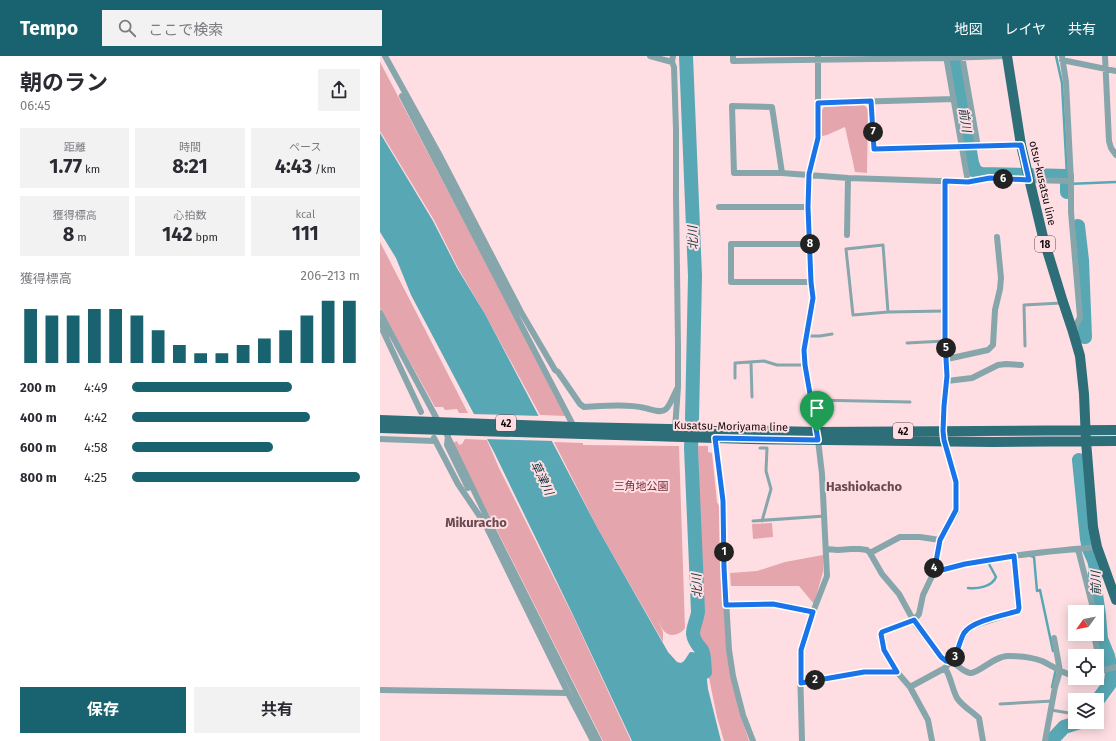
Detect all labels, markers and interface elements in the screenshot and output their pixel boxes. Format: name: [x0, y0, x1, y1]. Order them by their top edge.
search box: [102, 10, 382, 46]
text: Tempo: [20, 17, 78, 40]
icon: search: [116, 17, 138, 39]
text: ここで検索: [148, 21, 223, 39]
text: 地図: [954, 21, 982, 38]
text: レイヤ: [1004, 21, 1046, 38]
text: 共有: [1068, 21, 1096, 38]
text: 朝のラン: [20, 69, 108, 96]
button: share: [318, 69, 360, 111]
text: 06:45: [20, 98, 51, 113]
water label: 前川: [956, 107, 974, 135]
pin: 7: [863, 122, 883, 142]
text: 7: [870, 125, 876, 138]
street label: otsu-kusatsu line: [1026, 139, 1059, 227]
text: 距離: [64, 141, 86, 154]
text: 時間: [179, 141, 201, 154]
text: ペース: [289, 141, 322, 154]
text: 1.77: [49, 154, 82, 178]
text: 8:21: [172, 154, 208, 178]
text: 4:43: [275, 154, 312, 178]
text: km: [82, 163, 100, 176]
text: /km: [312, 163, 336, 176]
pin: 6: [993, 169, 1013, 189]
text: 6: [1000, 172, 1006, 185]
text: kcal: [295, 208, 315, 221]
text: 獲得標高: [53, 209, 97, 222]
text: 心拍数: [173, 209, 206, 222]
text: 111: [292, 221, 319, 245]
text: 8: [63, 222, 74, 246]
text: 142: [162, 222, 193, 246]
water label: 北川: [686, 224, 700, 250]
text: m: [74, 231, 87, 244]
text: bpm: [193, 231, 218, 244]
pin: 8: [800, 234, 820, 254]
road number: 18: [1035, 236, 1055, 252]
text: 8: [807, 237, 813, 250]
text: 206–213 m: [301, 268, 360, 283]
text: 獲得標高: [20, 271, 72, 286]
pin: 5: [936, 338, 956, 358]
text: 5: [943, 341, 949, 354]
text: 200 m: [20, 380, 56, 395]
text: 4:49: [84, 380, 107, 395]
pin: [800, 391, 834, 432]
icon: arrive: [806, 397, 828, 419]
text: 400 m: [20, 410, 57, 425]
text: 4:42: [84, 410, 107, 425]
road number: 42: [496, 415, 516, 431]
street label: Kusatsu-Moriyama line: [674, 419, 788, 434]
road number: 42: [893, 423, 913, 439]
text: 600 m: [20, 440, 57, 455]
text: 4:58: [84, 440, 108, 455]
water label: 草津川: [528, 459, 557, 499]
text: 800 m: [20, 470, 57, 485]
text: 4:25: [84, 470, 107, 485]
district label: Hashiokacho: [826, 479, 902, 494]
park label: 三角地公園: [614, 480, 669, 493]
district label: Mikuracho: [445, 515, 507, 530]
pin: 1: [714, 542, 734, 562]
text: 1: [721, 545, 727, 558]
pin: 4: [924, 558, 944, 578]
text: 4: [931, 561, 937, 574]
water label: 前川: [1089, 569, 1103, 595]
water label: 北川: [690, 572, 704, 598]
north arrow: [1068, 605, 1104, 641]
map controls: [1068, 605, 1104, 729]
pin: 3: [945, 647, 965, 667]
button: locate: [1068, 649, 1104, 685]
text: 3: [952, 650, 958, 663]
pin: 2: [805, 670, 825, 690]
text: 2: [812, 673, 818, 686]
button: 保存: [20, 687, 186, 733]
button: 共有: [194, 687, 360, 733]
button: layers: [1068, 693, 1104, 729]

